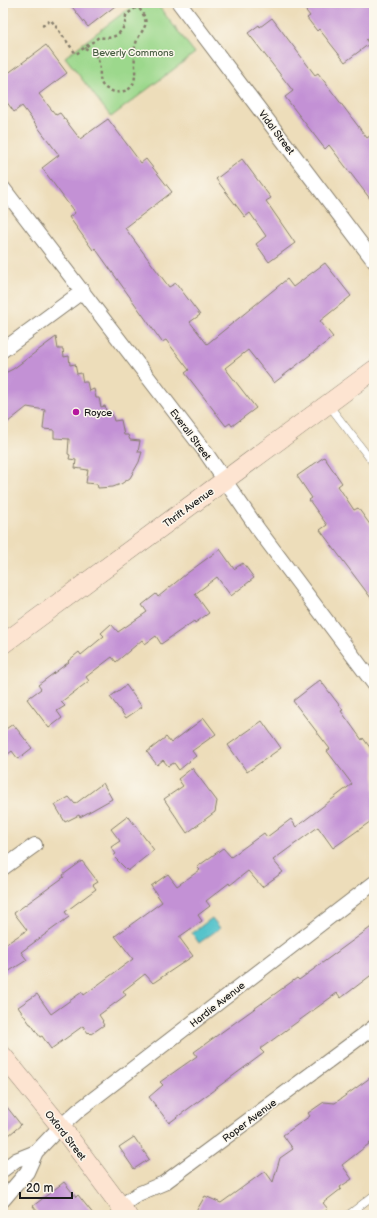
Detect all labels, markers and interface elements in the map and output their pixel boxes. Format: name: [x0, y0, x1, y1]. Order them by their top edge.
park label: Beverly Commons: [92, 47, 174, 59]
street label: Vidal Street: [256, 108, 297, 157]
marker: Royce: [71, 407, 81, 417]
place label: Royce: [84, 407, 112, 419]
street label: Everall Street: [167, 407, 213, 462]
street label: Thrift Avenue: [161, 485, 216, 530]
street label: Hardie Avenue: [188, 980, 248, 1030]
street label: Roper Avenue: [220, 1097, 279, 1145]
street label: Oxford Street: [42, 1108, 88, 1163]
scale bar: [20, 1174, 72, 1200]
text: 20 m: [26, 1181, 53, 1196]

